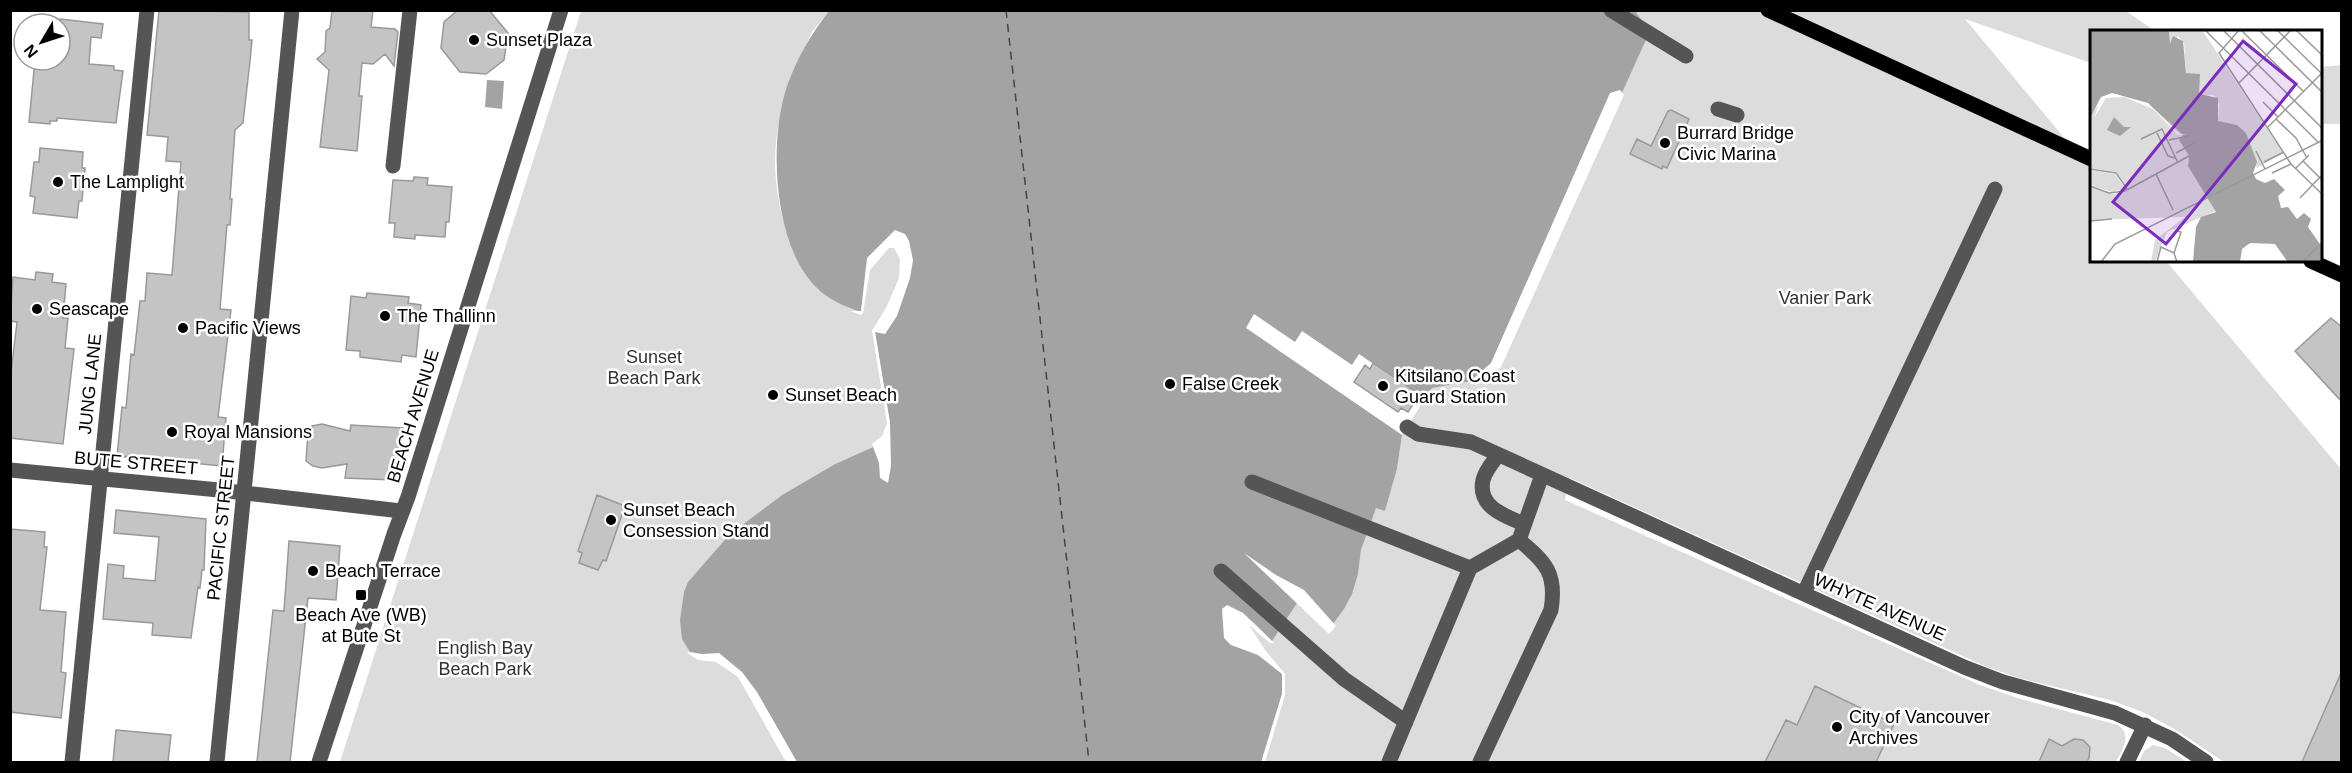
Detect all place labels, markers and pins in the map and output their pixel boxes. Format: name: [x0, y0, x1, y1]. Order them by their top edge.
place label: Sunset Plaza: [486, 30, 593, 50]
marker: Sunset Plaza: [467, 33, 481, 47]
place label: Burrard Bridge Civic Marina: [1677, 123, 1794, 164]
marker: Burrard Bridge Civic Marina: [1658, 136, 1672, 150]
place label: The Lamplight: [70, 172, 184, 192]
marker: The Lamplight: [51, 175, 65, 189]
place label: Seascape: [49, 299, 129, 319]
marker: Seascape: [30, 302, 44, 316]
place label: The Thallinn: [397, 306, 496, 326]
marker: The Thallinn: [378, 309, 392, 323]
place label: Pacific Views: [195, 318, 301, 338]
marker: Pacific Views: [176, 321, 190, 335]
place label: Kitsilano Coast Guard Station: [1395, 366, 1515, 407]
place label: False Creek: [1182, 374, 1280, 394]
marker: False Creek: [1163, 377, 1177, 391]
marker: Kitsilano Coast Guard Station: [1376, 379, 1390, 393]
place label: Sunset Beach: [785, 385, 897, 405]
marker: Sunset Beach: [766, 388, 780, 402]
place label: Royal Mansions: [184, 422, 312, 442]
marker: Royal Mansions: [165, 425, 179, 439]
place label: Sunset Beach Consession Stand: [623, 500, 769, 541]
marker: Sunset Beach Consession Stand: [604, 513, 618, 527]
place label: Beach Terrace: [325, 561, 441, 581]
marker: Beach Terrace: [306, 564, 320, 578]
marker: Beach Ave (WB) at Bute St: [354, 588, 368, 602]
place label: Beach Ave (WB) at Bute St: [295, 605, 427, 646]
place label: City of Vancouver Archives: [1849, 707, 1990, 748]
marker: City of Vancouver Archives: [1830, 720, 1844, 734]

